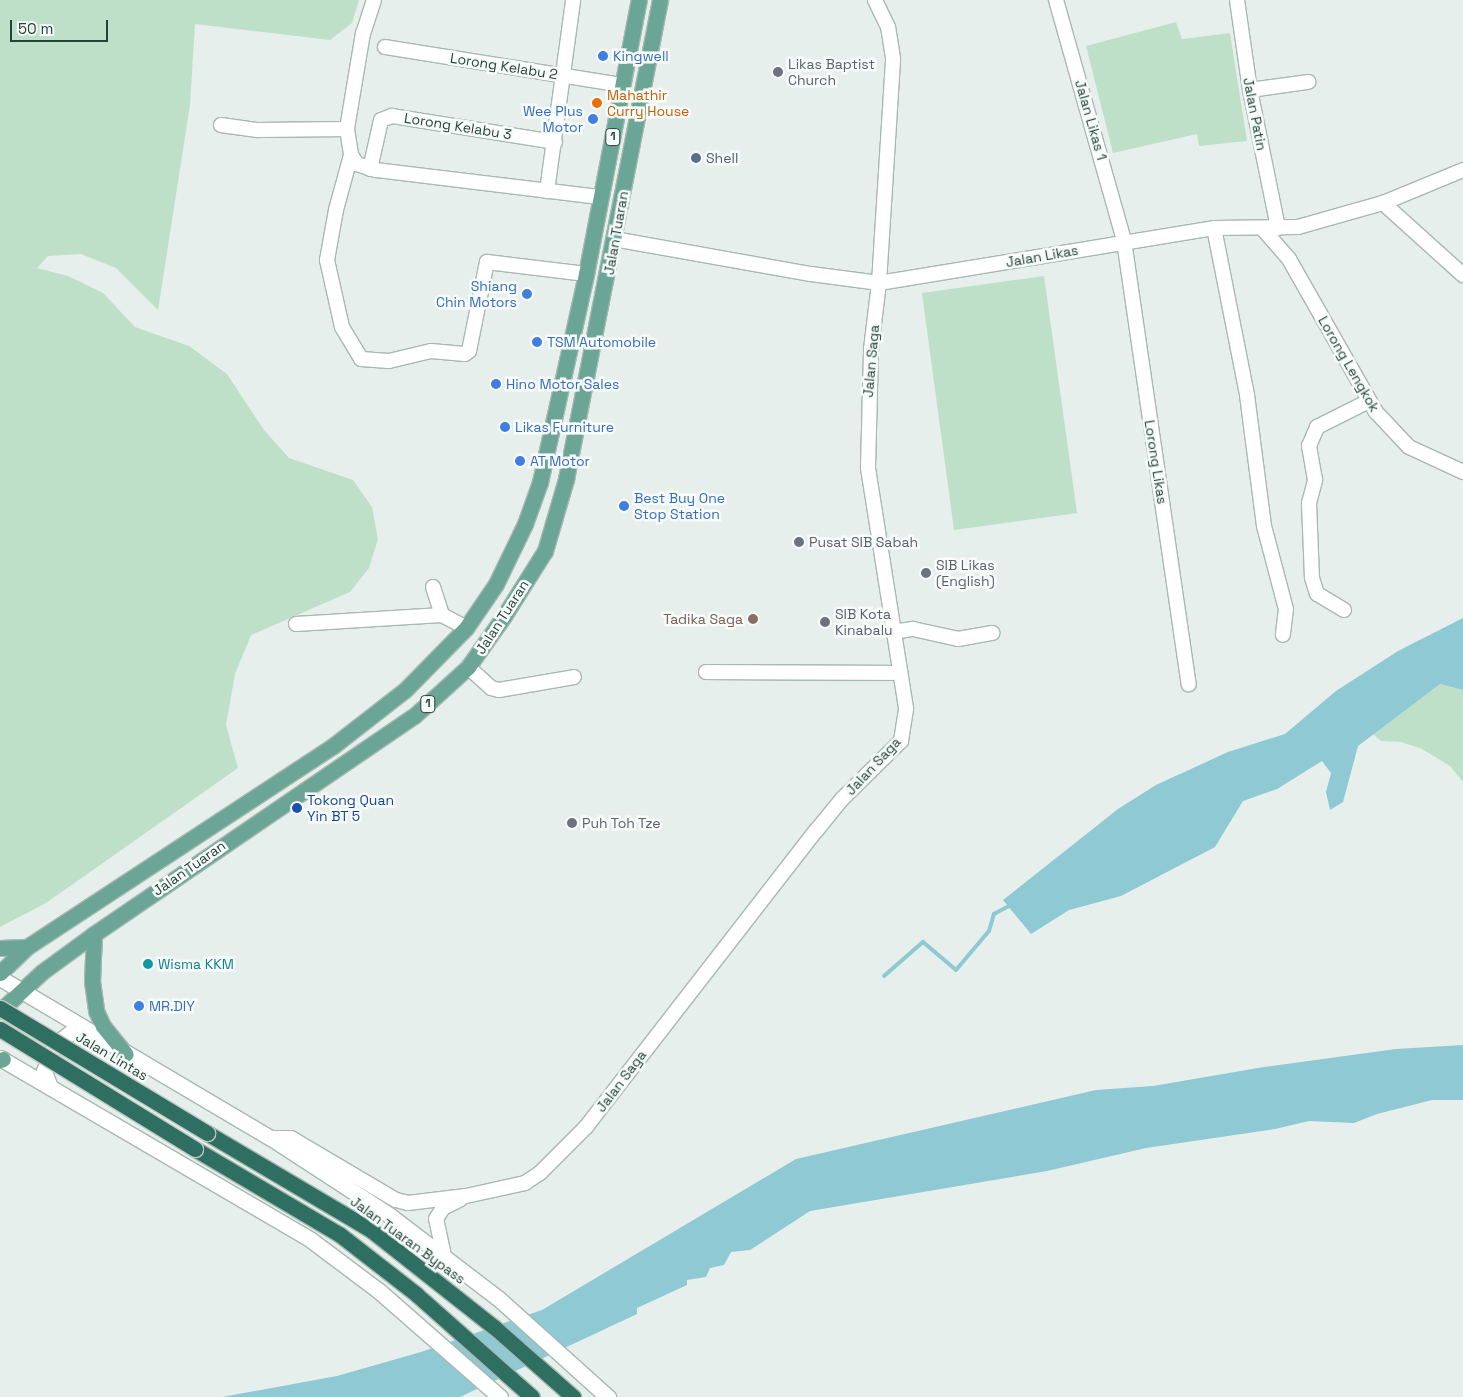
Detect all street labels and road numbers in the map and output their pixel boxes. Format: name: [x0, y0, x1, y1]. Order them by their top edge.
street label: Lorong Kelabu 2: [449, 49, 559, 83]
street label: Jalan Patin: [1240, 76, 1270, 152]
street label: Jalan Likas 1: [1071, 78, 1111, 162]
street label: Lorong Kelabu 3: [403, 109, 513, 143]
road number: 1: [604, 128, 622, 146]
street label: Jalan Tuaran: [600, 190, 632, 276]
street label: Jalan Likas: [1004, 241, 1080, 271]
street label: Lorong Lengkok: [1315, 313, 1383, 415]
street label: Jalan Saga: [859, 324, 883, 398]
street label: Lorong Likas: [1141, 419, 1171, 505]
street label: Jalan Tuaran: [472, 577, 532, 657]
road number: 1: [419, 694, 437, 714]
street label: Jalan Saga: [842, 734, 904, 798]
street label: Jalan Tuaran: [149, 837, 229, 899]
street label: Jalan Lintas: [73, 1028, 151, 1084]
street label: Jalan Saga: [592, 1047, 650, 1115]
street label: Jalan Tuaran Bypass: [347, 1193, 469, 1287]

